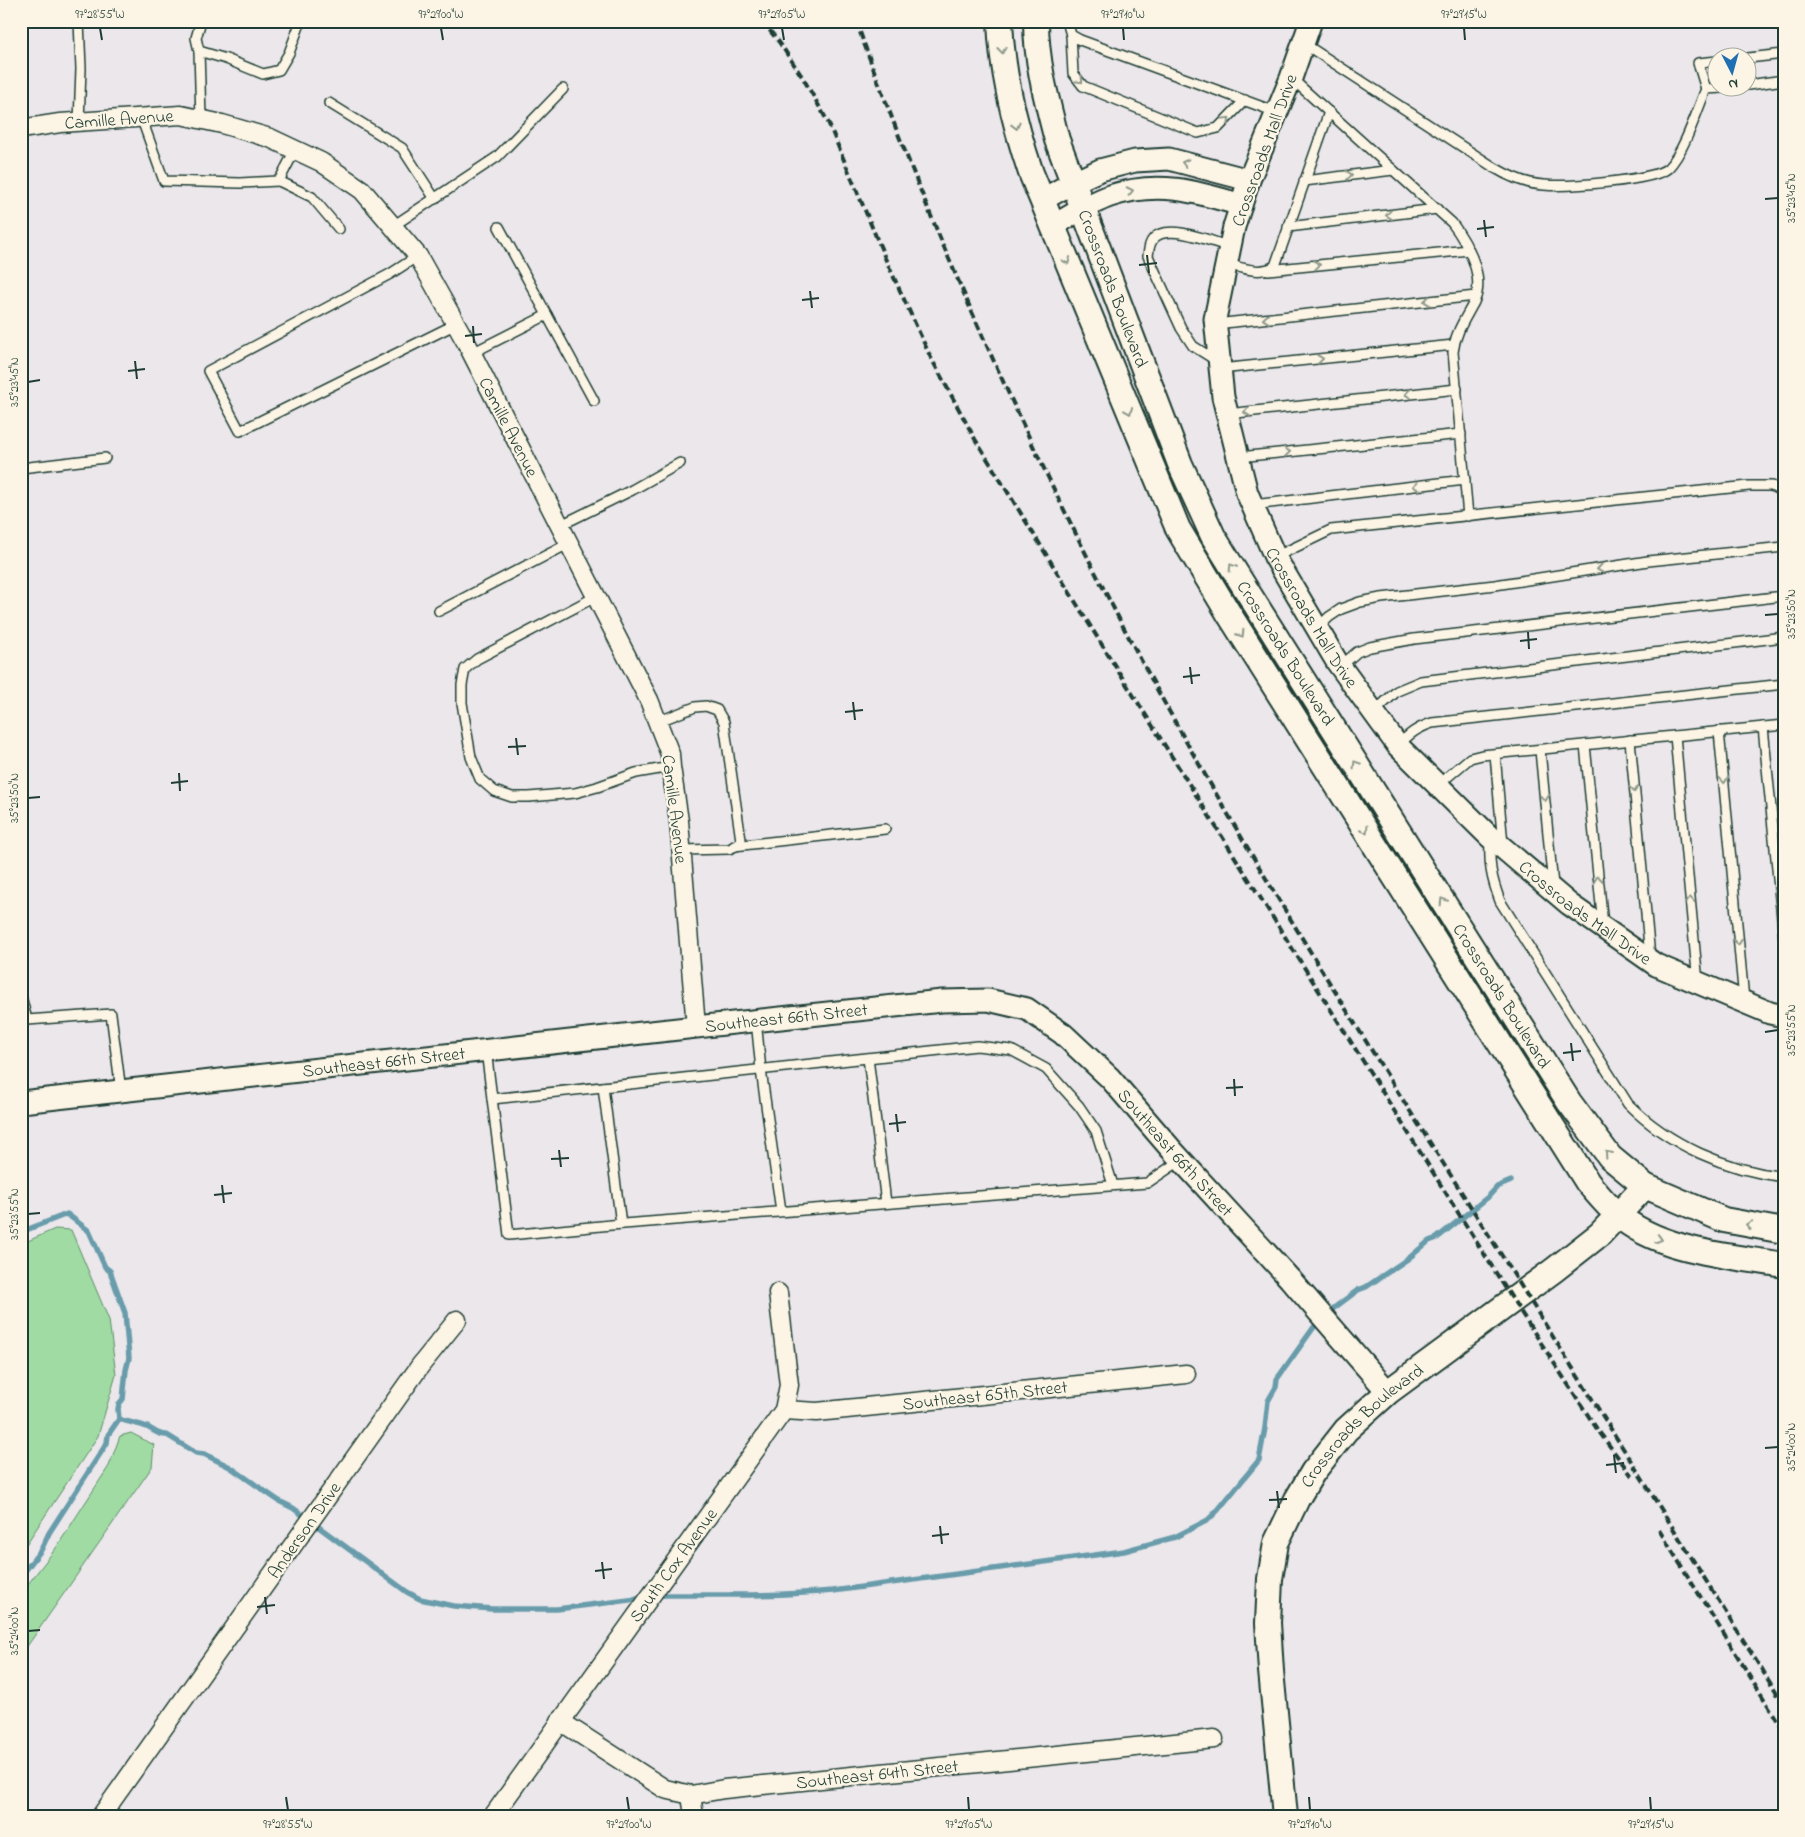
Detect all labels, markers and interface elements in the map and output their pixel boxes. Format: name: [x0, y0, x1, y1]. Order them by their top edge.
text: 97°28'55"W: [75, 6, 125, 24]
text: 97°29'00"W: [418, 6, 464, 24]
text: 97°29'05"W: [759, 6, 805, 24]
text: 97°29'10"W: [1101, 6, 1145, 24]
text: 97°29'15"W: [1441, 6, 1487, 24]
one-way arrow: [996, 46, 1007, 54]
north arrow: [1708, 48, 1758, 98]
street label: Crossroads Mall Drive: [1226, 70, 1306, 230]
text: N: [1727, 73, 1739, 94]
one-way arrow: [1074, 75, 1083, 84]
street label: Camille Avenue: [64, 104, 175, 138]
one-way arrow: [1221, 116, 1230, 125]
one-way arrow: [1010, 122, 1021, 131]
one-way arrow: [1180, 158, 1189, 169]
one-way arrow: [1345, 170, 1353, 181]
text: 35°23'45"N: [1783, 173, 1801, 223]
one-way arrow: [1125, 187, 1134, 197]
street label: Crossroads Boulevard: [1070, 207, 1153, 372]
one-way arrow: [1385, 209, 1393, 220]
one-way arrow: [1060, 256, 1071, 265]
one-way arrow: [1313, 260, 1321, 271]
one-way arrow: [1423, 295, 1431, 306]
one-way arrow: [1262, 313, 1270, 324]
one-way arrow: [1317, 354, 1325, 365]
text: 35°23'45"N: [6, 357, 24, 407]
street label: Camille Avenue: [471, 373, 544, 483]
one-way arrow: [1404, 388, 1412, 399]
one-way arrow: [1122, 406, 1133, 415]
one-way arrow: [1242, 406, 1250, 417]
one-way arrow: [1283, 447, 1291, 458]
one-way arrow: [1412, 480, 1420, 491]
street label: Crossroads Mall Drive: [1257, 544, 1364, 695]
one-way arrow: [1229, 563, 1239, 572]
one-way arrow: [1596, 563, 1604, 573]
street label: Crossroads Boulevard: [1229, 577, 1340, 732]
text: 35°23'50"N: [1783, 589, 1801, 639]
one-way arrow: [1235, 628, 1245, 637]
street label: Camille Avenue: [653, 753, 693, 866]
one-way arrow: [1353, 760, 1362, 769]
text: 35°23'50"N: [6, 773, 24, 823]
one-way arrow: [1718, 776, 1729, 784]
one-way arrow: [1629, 785, 1640, 793]
one-way arrow: [1539, 794, 1550, 802]
one-way arrow: [1359, 825, 1369, 834]
street label: Crossroads Mall Drive: [1512, 855, 1657, 973]
one-way arrow: [1593, 875, 1604, 883]
one-way arrow: [1685, 895, 1696, 903]
one-way arrow: [1439, 897, 1449, 906]
street label: Crossroads Boulevard: [1445, 919, 1556, 1074]
one-way arrow: [1733, 938, 1744, 946]
street label: Southeast 66th Street: [704, 998, 869, 1041]
text: 35°23'55"N: [1783, 1004, 1801, 1056]
street label: Southeast 66th Street: [301, 1042, 467, 1086]
street label: Southeast 66th Street: [1110, 1084, 1238, 1224]
one-way arrow: [1605, 1150, 1614, 1159]
text: 35°23'55"N: [6, 1188, 24, 1240]
one-way arrow: [1745, 1220, 1753, 1231]
one-way arrow: [1655, 1233, 1663, 1243]
street label: Crossroads Boulevard: [1295, 1359, 1430, 1493]
street label: Southeast 65th Street: [901, 1375, 1069, 1419]
text: 35°24'00"N: [1783, 1423, 1801, 1471]
street label: Anderson Drive: [263, 1477, 349, 1585]
street label: South Cox Avenue: [624, 1503, 726, 1629]
text: 35°24'00"N: [6, 1607, 24, 1655]
street label: Southeast 64th Street: [795, 1755, 960, 1797]
text: 97°28'55"W: [263, 1816, 313, 1834]
text: 97°29'00"W: [606, 1816, 652, 1834]
text: 97°29'05"W: [946, 1816, 992, 1834]
text: 97°29'10"W: [1288, 1816, 1332, 1834]
text: 97°29'15"W: [1628, 1816, 1674, 1834]

